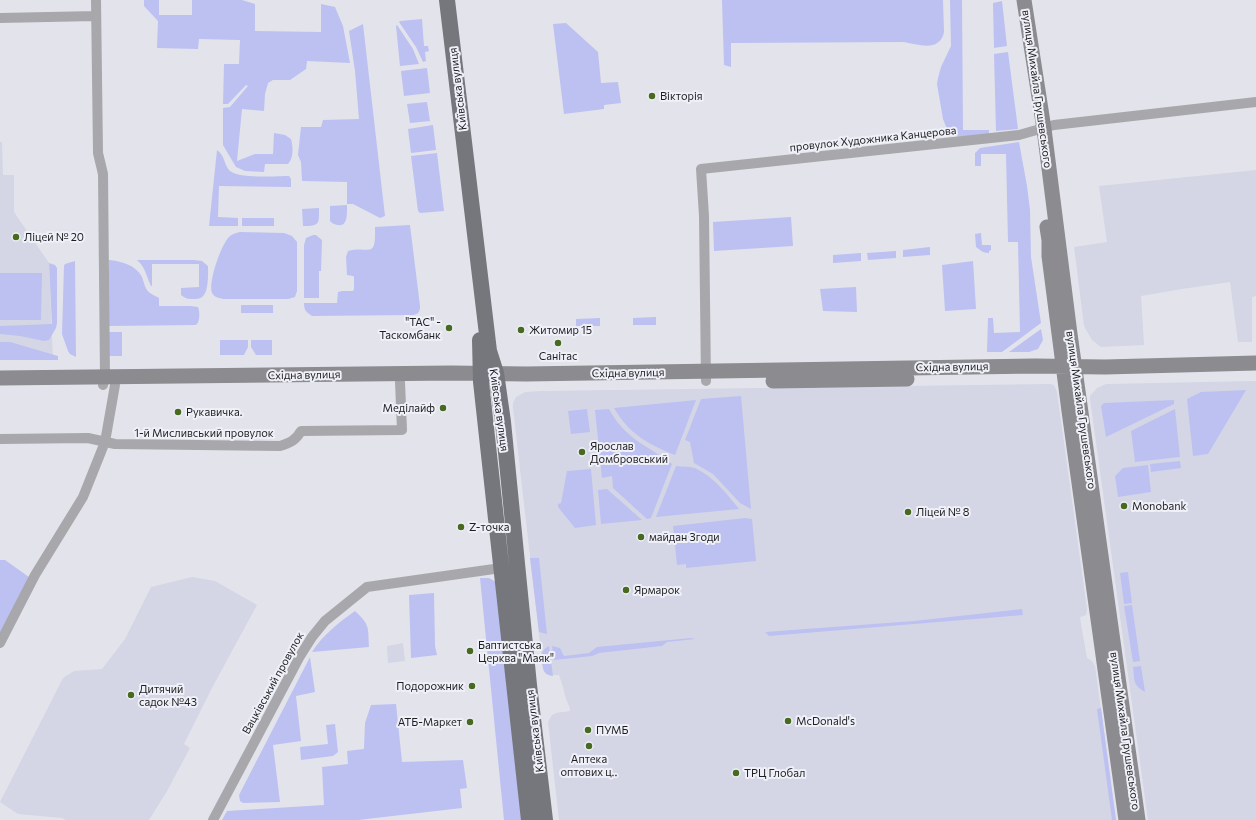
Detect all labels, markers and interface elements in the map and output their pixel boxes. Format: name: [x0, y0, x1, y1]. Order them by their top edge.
street label: вулиця Михайла Грушевського: [1019, 9, 1055, 169]
street label: Київська вулиця: [446, 47, 470, 131]
place label: Вікторія: [660, 89, 703, 103]
marker: Вікторія: [647, 91, 657, 101]
street label: провулок Художника Канцерова: [789, 124, 957, 154]
place label: Ліцей № 20: [24, 230, 84, 244]
marker: Ліцей № 20: [11, 232, 21, 242]
place label: "ТАС" - Таскомбанк: [379, 315, 441, 341]
marker: "ТАС" - Таскомбанк: [444, 323, 454, 333]
place label: Житомир 15: [529, 323, 592, 337]
marker: Житомир 15: [516, 325, 526, 335]
street label: вулиця Михайла Грушевського: [1063, 330, 1099, 490]
marker: Санітас: [553, 338, 563, 348]
place label: Санітас: [539, 349, 577, 363]
street label: Східна вулиця: [916, 360, 988, 374]
street label: Східна вулиця: [592, 366, 664, 380]
street label: Східна вулиця: [268, 368, 340, 382]
street label: Київська вулиця: [487, 368, 511, 452]
place label: Меділайф: [382, 401, 435, 415]
marker: Меділайф: [438, 403, 448, 413]
place label: Рукавичка.: [186, 405, 242, 419]
marker: Рукавичка.: [173, 407, 183, 417]
street label: 1-й Мисливський провулок: [134, 426, 274, 440]
place label: Ярослав Домбровський: [590, 439, 668, 465]
marker: Ярослав Домбровський: [577, 447, 587, 457]
place label: Monobank: [1132, 499, 1186, 513]
marker: Monobank: [1119, 501, 1129, 511]
place label: Ліцей № 8: [916, 505, 969, 519]
marker: Ліцей № 8: [903, 507, 913, 517]
place label: Z-точка: [469, 520, 510, 534]
marker: Z-точка: [456, 522, 466, 532]
place label: майдан Згоди: [649, 530, 720, 544]
marker: майдан Згоди: [636, 532, 646, 542]
place label: Ярмарок: [634, 583, 680, 597]
marker: Ярмарок: [621, 585, 631, 595]
street label: Вацківський провулок: [239, 630, 307, 736]
place label: Баптистська Церква "Маяк": [478, 638, 554, 664]
marker: Баптистська Церква "Маяк": [465, 646, 475, 656]
street label: вулиця Михайла Грушевського: [1107, 651, 1143, 811]
place label: Подорожник: [396, 679, 464, 693]
marker: Подорожник: [467, 681, 477, 691]
place label: Дитячий садок №43: [139, 682, 197, 708]
street label: Київська вулиця: [523, 689, 547, 773]
marker: Дитячий садок №43: [126, 690, 136, 700]
place label: McDonald's: [796, 714, 855, 728]
place label: АТБ-Маркет: [398, 715, 462, 729]
marker: McDonald's: [783, 716, 793, 726]
marker: АТБ-Маркет: [465, 717, 475, 727]
place label: ПУМБ: [596, 723, 628, 737]
marker: ПУМБ: [583, 725, 593, 735]
marker: Аптека оптових ц‥: [584, 741, 594, 751]
place label: Аптека оптових ц‥: [561, 752, 617, 778]
place label: ТРЦ Глобал: [744, 766, 805, 780]
marker: ТРЦ Глобал: [731, 768, 741, 778]

